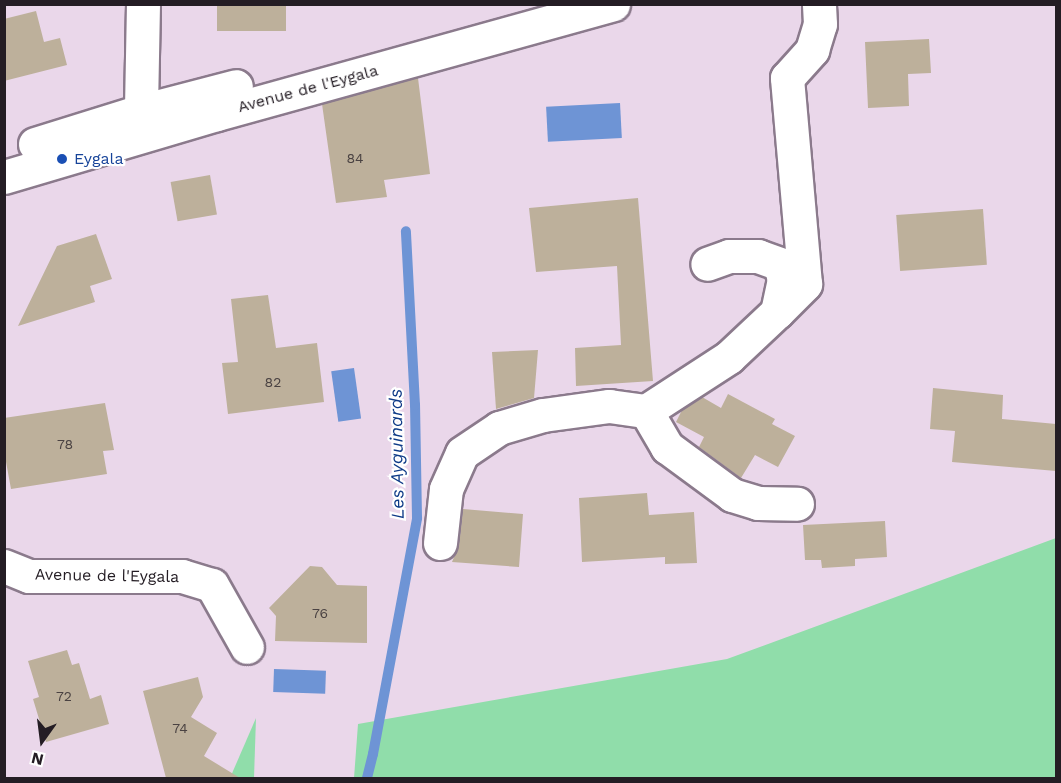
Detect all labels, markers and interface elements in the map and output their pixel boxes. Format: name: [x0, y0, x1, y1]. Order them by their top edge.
street label: Avenue de l'Eygala: [236, 61, 380, 117]
place label: Eygala: [74, 149, 123, 169]
house number: 84: [346, 150, 364, 166]
marker: Eygala: [55, 152, 69, 166]
house number: 82: [265, 374, 281, 390]
water label: Les Ayguinards: [385, 388, 409, 520]
house number: 78: [57, 436, 73, 452]
street label: Avenue de l'Eygala: [35, 565, 179, 587]
house number: 76: [312, 605, 328, 621]
house number: 72: [56, 688, 72, 704]
north arrow: [12, 711, 72, 771]
house number: 74: [172, 720, 188, 736]
text: N: [29, 748, 46, 770]

